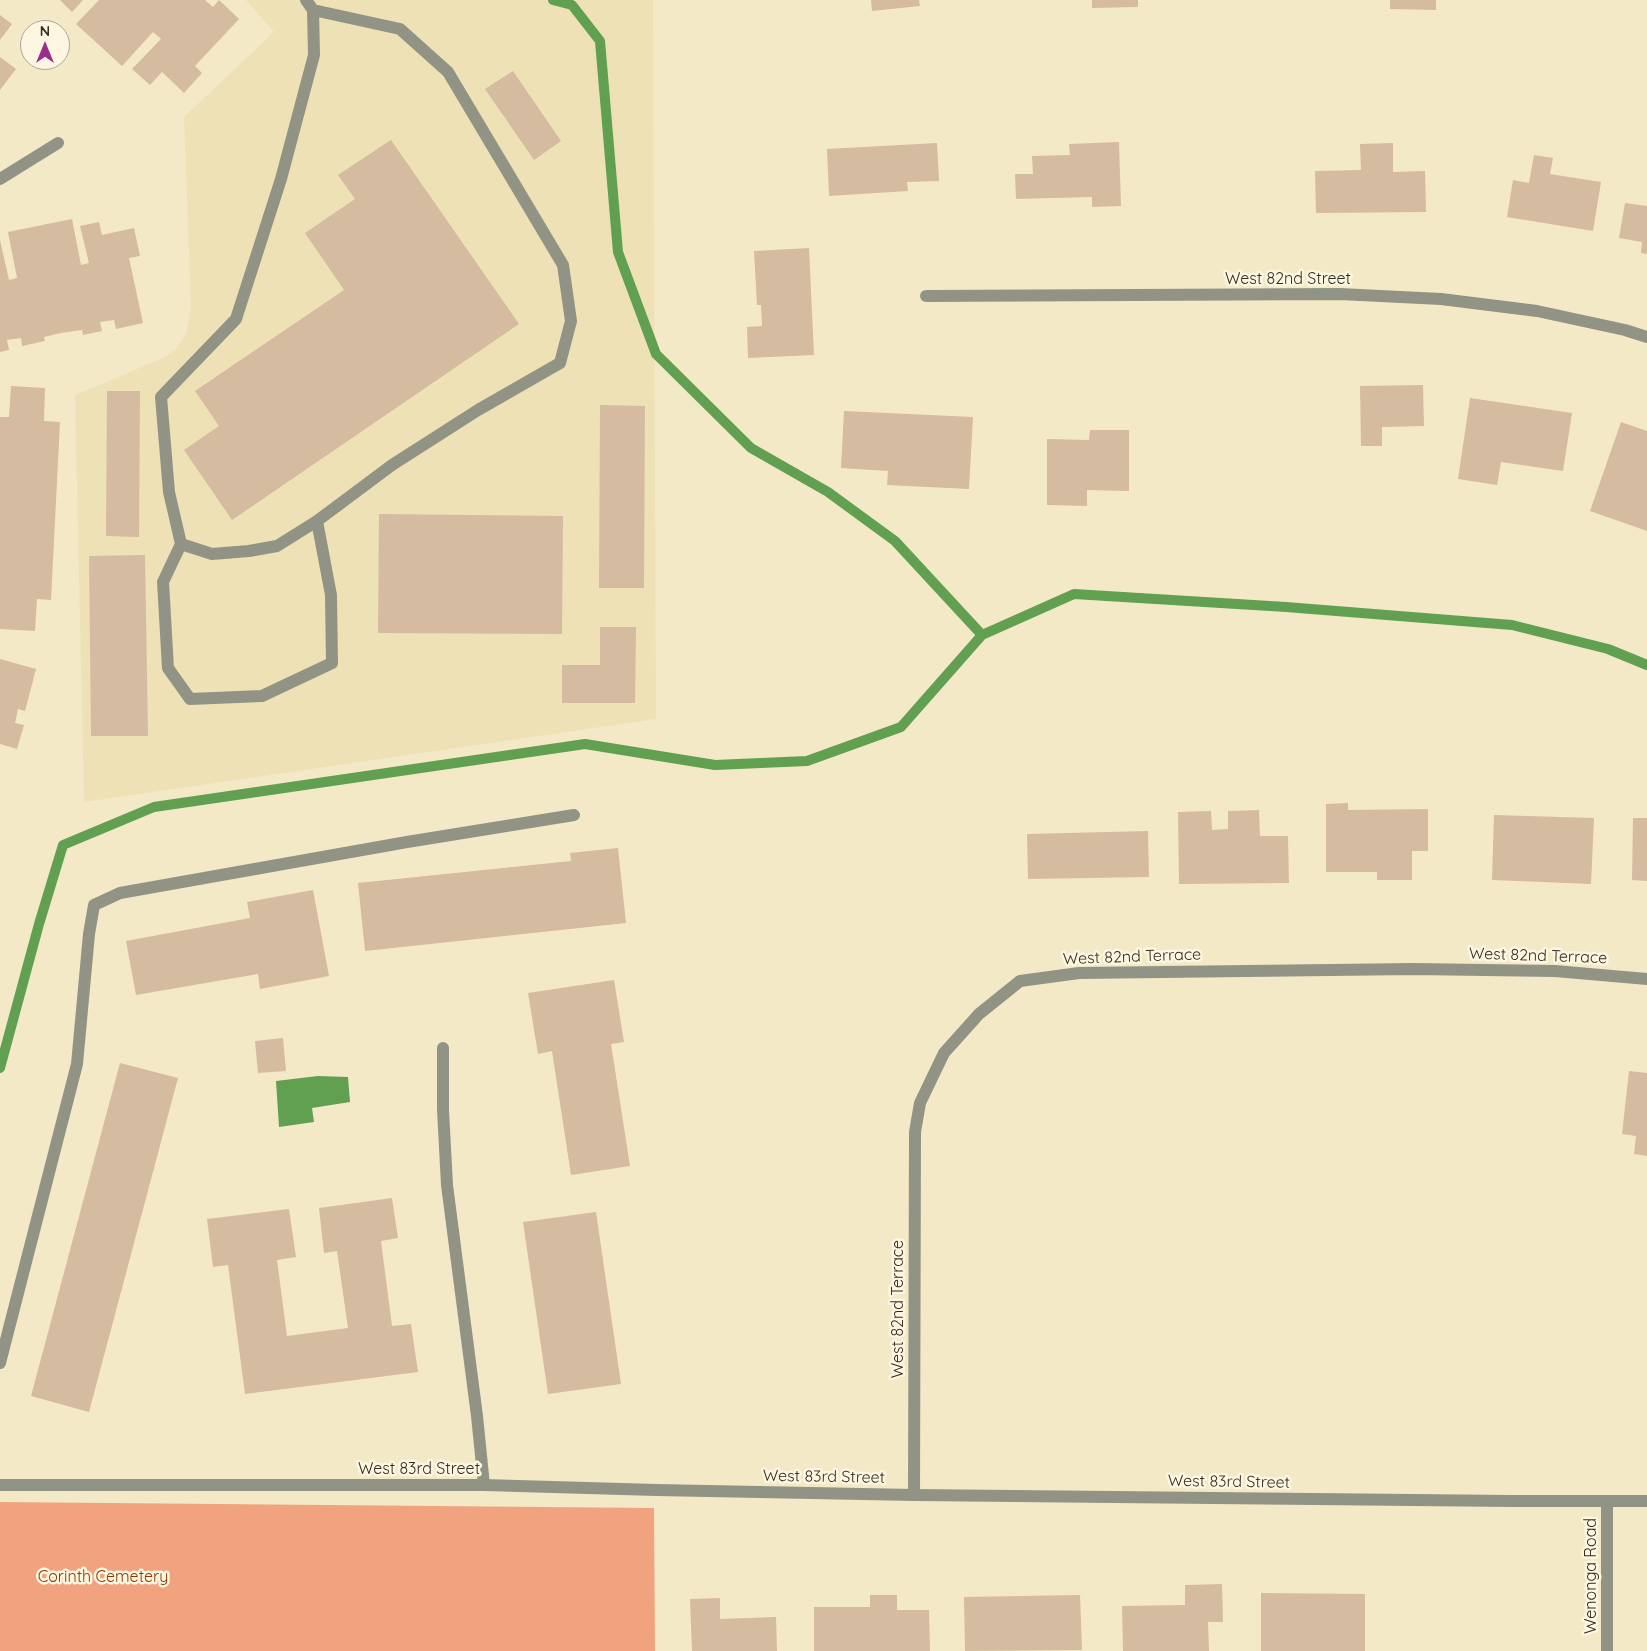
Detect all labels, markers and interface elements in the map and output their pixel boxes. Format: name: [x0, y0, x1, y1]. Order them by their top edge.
north arrow: [20, 20, 70, 70]
text: N: [40, 22, 50, 40]
street label: West 82nd Street: [1225, 269, 1351, 289]
street label: West 82nd Terrace: [1469, 944, 1607, 968]
street label: West 82nd Terrace: [1063, 945, 1201, 969]
street label: West 82nd Terrace: [888, 1240, 908, 1378]
street label: West 83rd Street: [358, 1459, 480, 1479]
street label: West 83rd Street: [763, 1466, 885, 1488]
street label: West 83rd Street: [1168, 1471, 1290, 1493]
street label: Wenonga Road: [1581, 1518, 1601, 1634]
park label: Corinth Cemetery: [38, 1567, 168, 1587]

